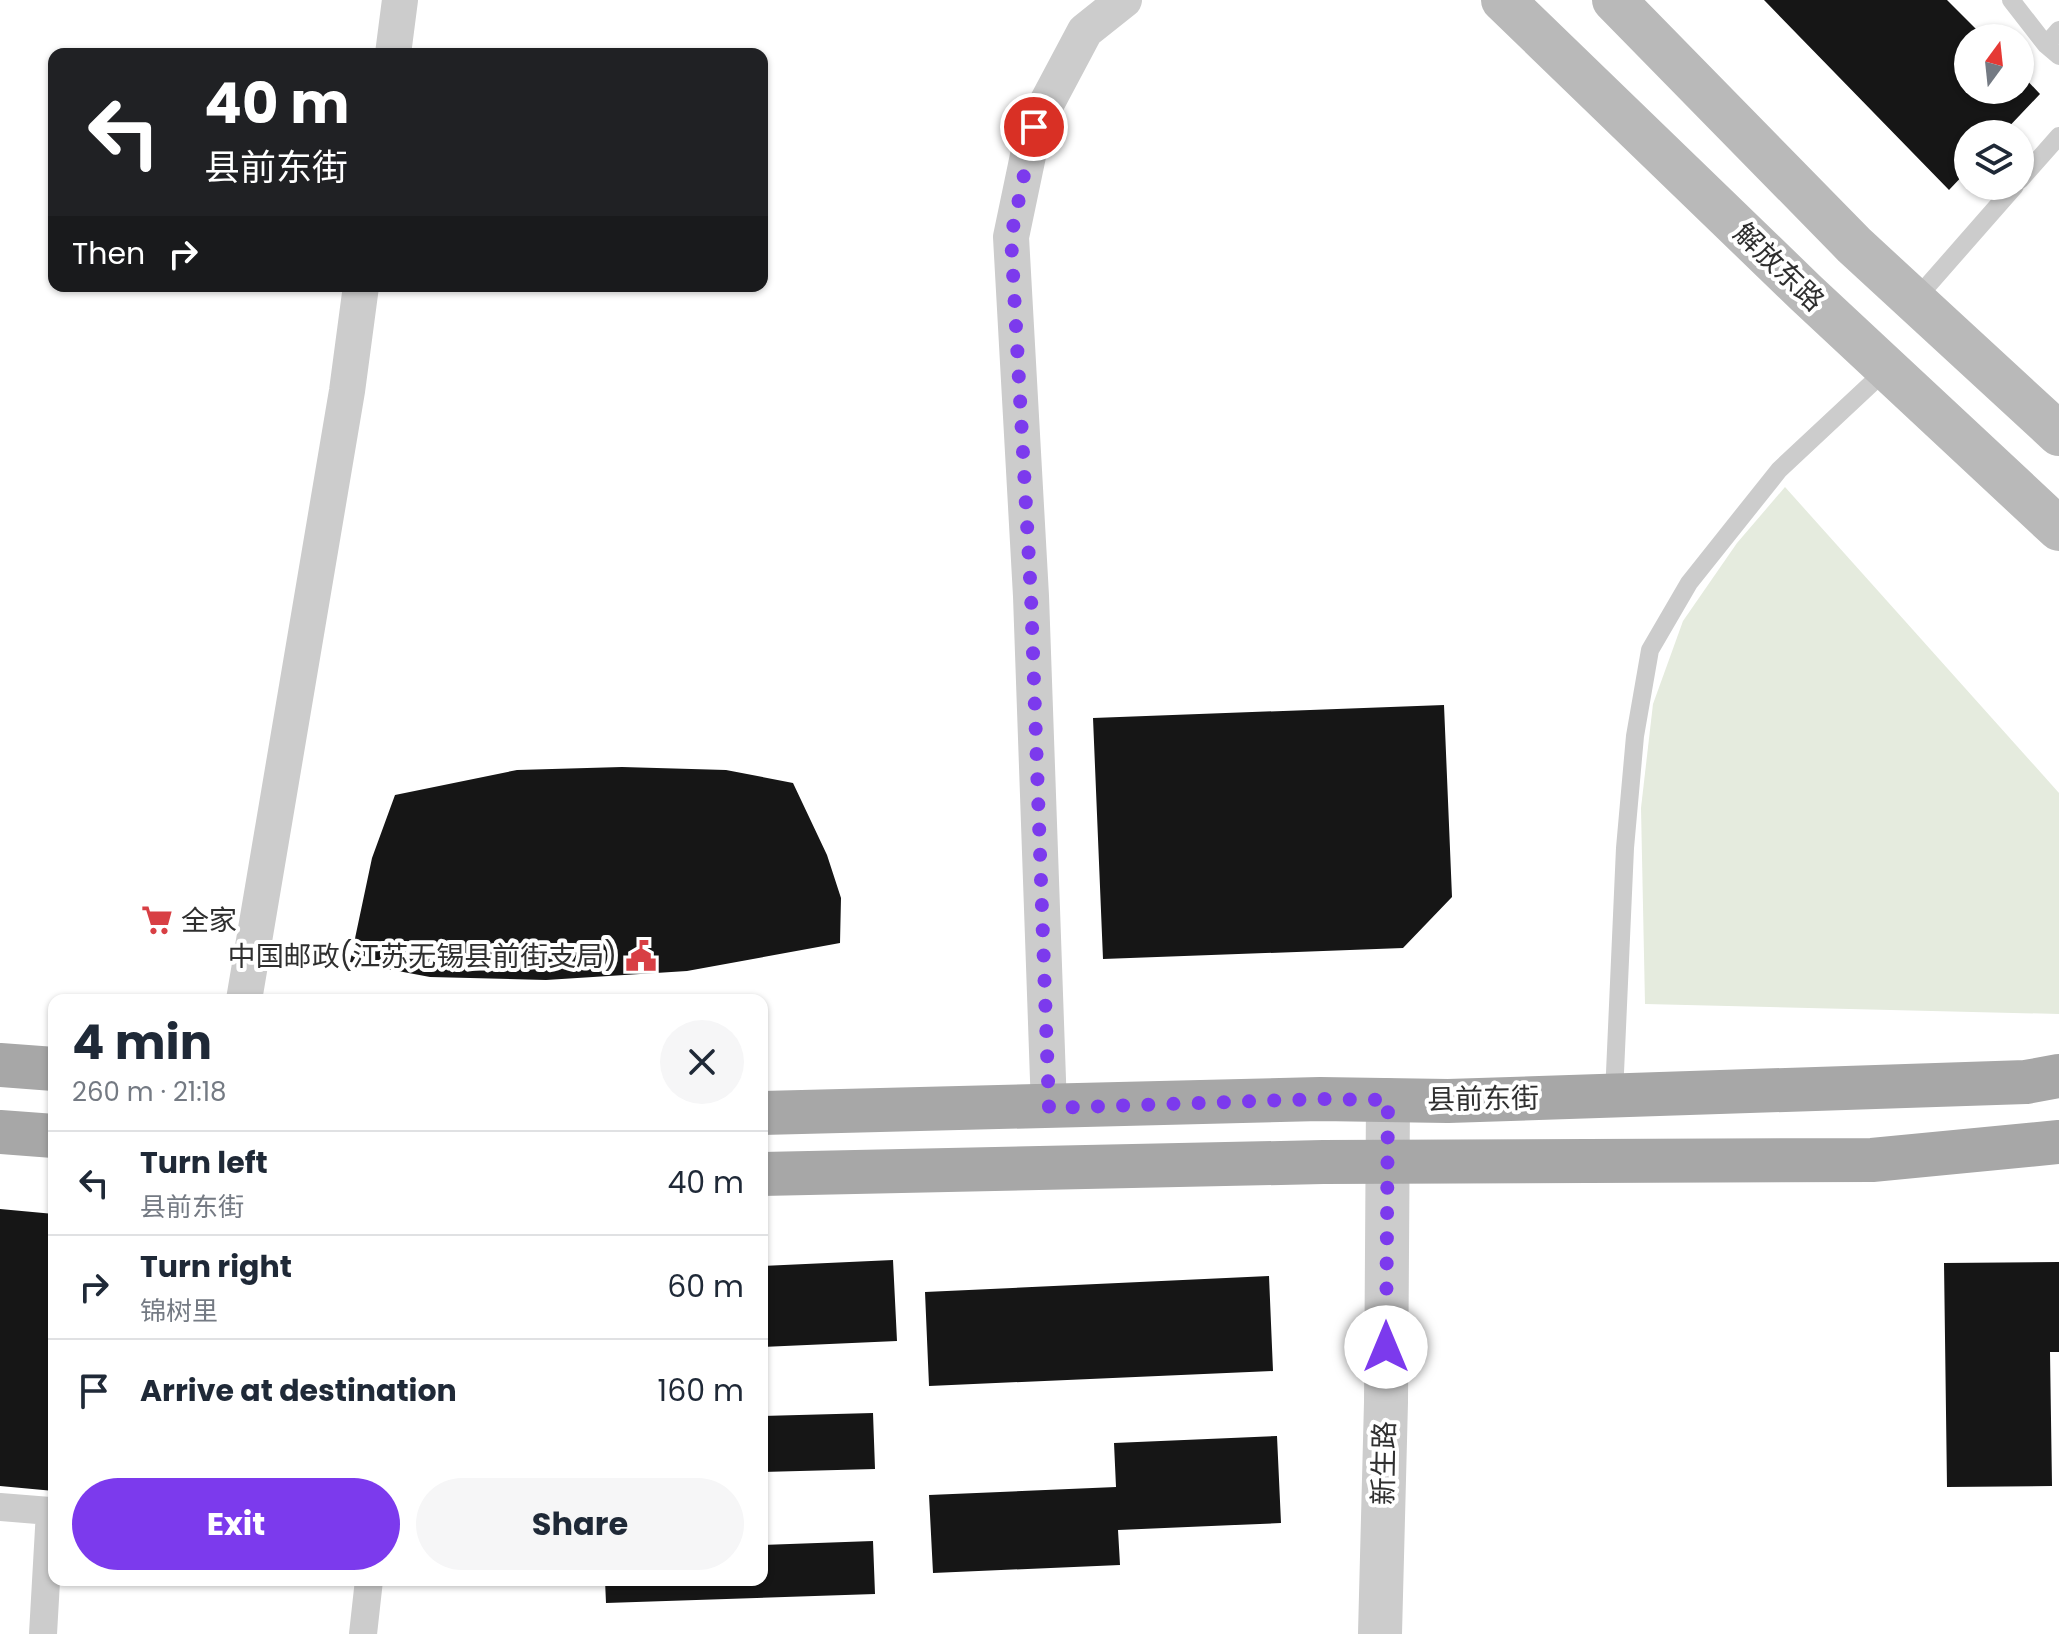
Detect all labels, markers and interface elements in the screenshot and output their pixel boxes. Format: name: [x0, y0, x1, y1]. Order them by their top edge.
north arrow: [1954, 24, 2034, 104]
map controls: [1954, 24, 2034, 200]
text: 40 m: [204, 64, 350, 143]
icon: left: [72, 80, 176, 184]
pin: [1000, 93, 1068, 161]
icon: arrive: [1012, 105, 1056, 149]
button: layers: [1954, 120, 2034, 200]
text: 县前东街: [204, 142, 348, 193]
street label: 解放东路: [1725, 214, 1833, 320]
text: Then: [72, 232, 145, 275]
icon: right: [161, 232, 205, 276]
place label: 全家: [181, 901, 237, 940]
supermarket icon: 全家: [140, 903, 174, 937]
place label: 中国邮政(江苏无锡县前街支局): [228, 937, 617, 976]
public building icon: 中国邮政(江苏无锡县前街支局): [624, 939, 658, 973]
text: 4 min: [72, 1009, 212, 1076]
button: close: [660, 1020, 744, 1104]
text: 260 m · 21:18: [72, 1074, 226, 1110]
street label: 县前东街: [1427, 1079, 1539, 1119]
text: Turn left: [140, 1141, 268, 1184]
icon: left: [72, 1161, 116, 1205]
text: 40 m: [667, 1161, 744, 1204]
text: 县前东街: [140, 1189, 244, 1225]
text: Turn right: [140, 1245, 292, 1288]
icon: right: [72, 1265, 116, 1309]
text: 60 m: [667, 1265, 744, 1308]
text: 锦树里: [140, 1293, 218, 1329]
position arrow: [1344, 1305, 1428, 1389]
icon: arrive: [72, 1369, 116, 1413]
text: Arrive at destination: [140, 1369, 457, 1412]
text: 160 m: [658, 1369, 744, 1412]
street label: 新生路: [1364, 1421, 1404, 1505]
button: Exit: [72, 1478, 400, 1570]
button: Share: [416, 1478, 744, 1570]

